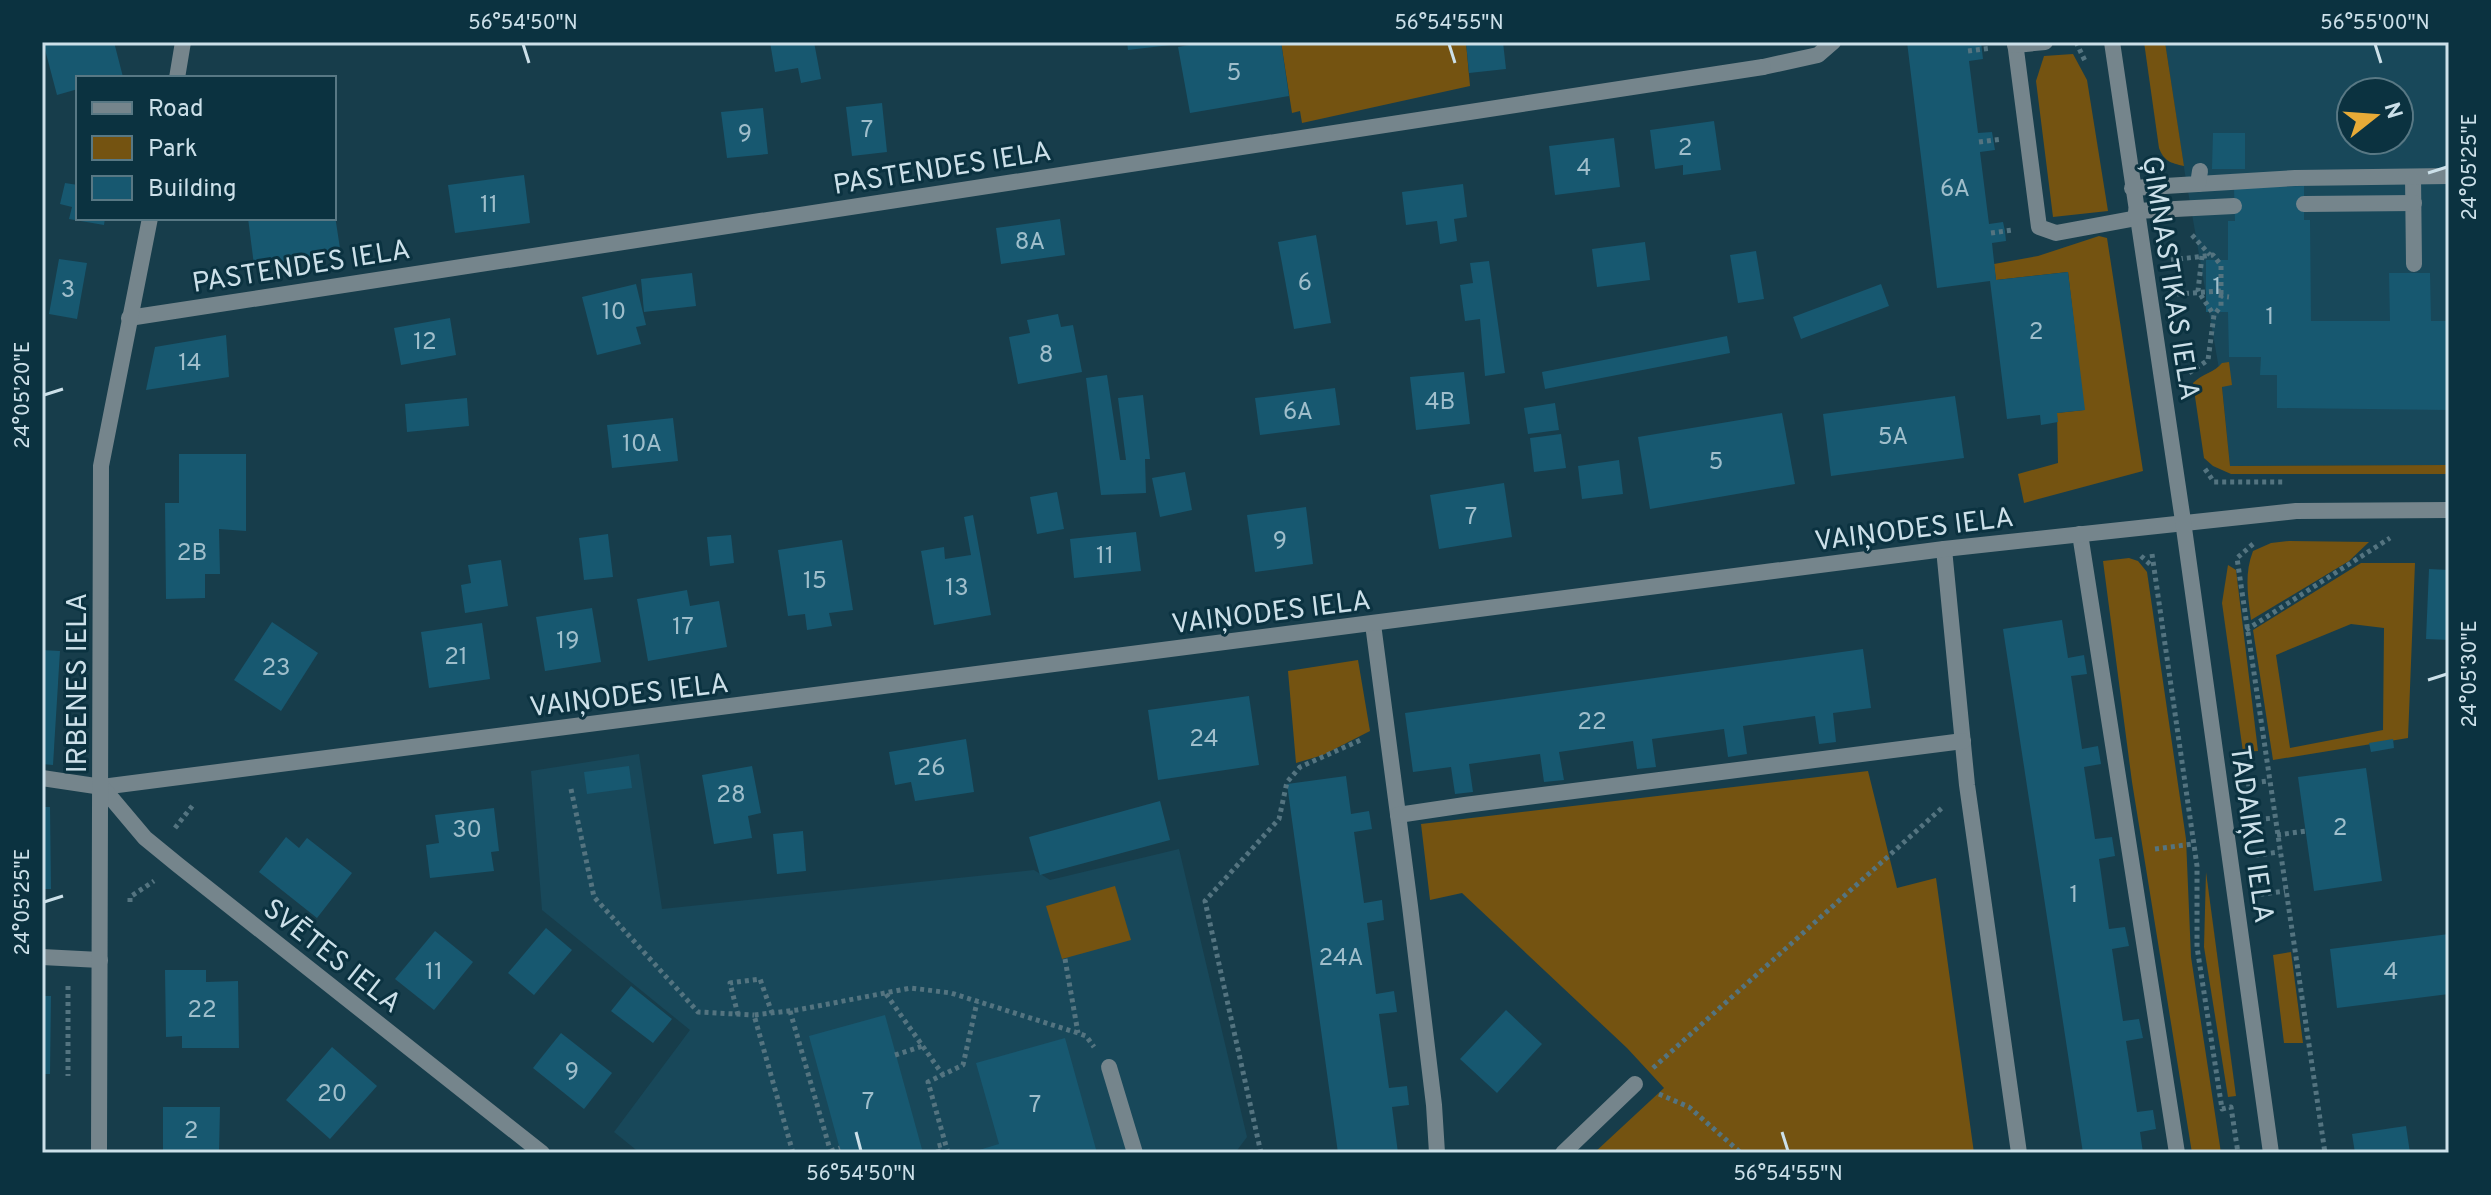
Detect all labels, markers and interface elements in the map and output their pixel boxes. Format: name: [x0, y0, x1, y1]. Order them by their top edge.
text: 56°54'50"N: [468, 11, 578, 37]
text: 56°54'55"N: [1394, 11, 1504, 37]
text: 56°55'00"N: [2320, 11, 2430, 37]
house number: 5: [1227, 59, 1241, 89]
legend: [76, 76, 336, 220]
north arrow: [2335, 76, 2415, 156]
text: Road: [148, 95, 204, 125]
text: N: [2377, 99, 2407, 122]
text: 24°05'25"E: [2458, 114, 2484, 220]
house number: 7: [861, 116, 873, 146]
house number: 9: [738, 120, 752, 150]
house number: 2: [1678, 134, 1692, 164]
text: Park: [148, 135, 198, 165]
street label: PASTENDES IELA: [831, 135, 1054, 205]
house number: 4: [1577, 154, 1591, 184]
street label: ĢIMNASTIKAS IELA: [2132, 154, 2206, 403]
text: Building: [148, 175, 237, 205]
house number: 6A: [1940, 175, 1970, 205]
house number: 11: [480, 191, 498, 221]
house number: 8A: [1015, 228, 1045, 258]
street label: PASTENDES IELA: [190, 233, 413, 303]
house number: 6: [1298, 269, 1312, 299]
house number: 1: [2213, 273, 2221, 303]
house number: 3: [61, 276, 75, 306]
house number: 10: [602, 298, 626, 328]
house number: 1: [2266, 303, 2274, 333]
house number: 2: [2029, 318, 2043, 348]
house number: 12: [413, 328, 437, 358]
text: 24°05'20"E: [11, 341, 37, 449]
house number: 8: [1039, 341, 1053, 371]
house number: 14: [178, 349, 202, 379]
house number: 4B: [1425, 388, 1455, 418]
house number: 6A: [1283, 398, 1313, 428]
house number: 5A: [1878, 423, 1908, 453]
house number: 10A: [622, 430, 662, 460]
house number: 5: [1709, 448, 1723, 478]
street label: VAIŅODES IELA: [1813, 501, 2016, 561]
house number: 7: [1465, 503, 1477, 533]
house number: 9: [1273, 527, 1287, 557]
house number: 2B: [177, 539, 207, 569]
house number: 11: [1096, 542, 1114, 572]
house number: 15: [803, 567, 827, 597]
house number: 13: [945, 574, 969, 604]
street label: VAIŅODES IELA: [1170, 584, 1373, 644]
street label: IRBENES IELA: [61, 593, 97, 773]
house number: 17: [672, 613, 694, 643]
text: 24°05'30"E: [2458, 621, 2484, 727]
house number: 19: [556, 627, 580, 657]
house number: 21: [444, 643, 468, 673]
house number: 23: [261, 654, 291, 684]
street label: VAIŅODES IELA: [528, 667, 731, 727]
house number: 22: [1577, 708, 1607, 738]
house number: 24: [1189, 725, 1219, 755]
street label: TADAIĶU IELA: [2220, 743, 2280, 925]
house number: 26: [916, 754, 946, 784]
house number: 28: [716, 781, 746, 811]
house number: 2: [2333, 814, 2347, 844]
house number: 30: [452, 816, 482, 846]
text: 24°05'25"E: [11, 849, 37, 955]
house number: 1: [2070, 881, 2078, 911]
street label: SVĒTES IELA: [255, 892, 408, 1023]
house number: 24A: [1318, 944, 1364, 974]
house number: 11: [425, 958, 443, 988]
house number: 4: [2384, 958, 2398, 988]
house number: 22: [187, 996, 217, 1026]
house number: 9: [565, 1058, 579, 1088]
house number: 20: [317, 1080, 347, 1110]
house number: 7: [862, 1088, 874, 1118]
house number: 7: [1029, 1091, 1041, 1121]
house number: 2: [184, 1117, 198, 1147]
text: 56°54'50"N: [806, 1162, 916, 1188]
text: 56°54'55"N: [1733, 1162, 1843, 1188]

